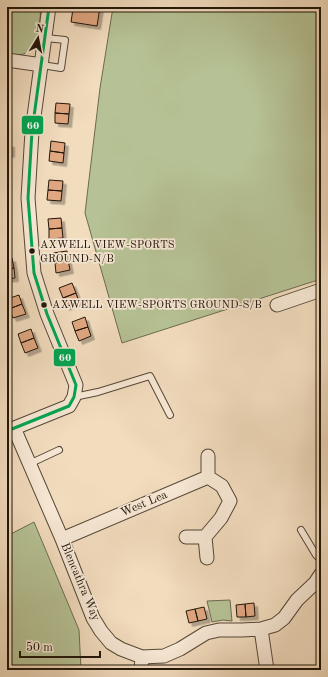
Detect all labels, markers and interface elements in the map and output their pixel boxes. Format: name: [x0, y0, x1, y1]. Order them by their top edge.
north arrow: [18, 18, 58, 58]
text: N: [34, 23, 45, 36]
line badge: 60: [21, 115, 44, 135]
text: 60: [27, 121, 39, 132]
place label: AXWELL VIEW-SPORTS GROUND-N/B: [40, 240, 175, 265]
marker: AXWELL VIEW-SPORTS GROUND-N/B: [27, 246, 37, 256]
marker: AXWELL VIEW-SPORTS GROUND-S/B: [39, 300, 49, 310]
place label: AXWELL VIEW-SPORTS GROUND-S/B: [52, 300, 262, 311]
line badge: 60: [53, 348, 76, 367]
text: 60: [59, 353, 71, 364]
street label: West Lea: [119, 489, 169, 519]
street label: Blencathra Way: [58, 541, 102, 623]
scale bar: [20, 633, 100, 659]
text: 50 m: [26, 641, 53, 654]

